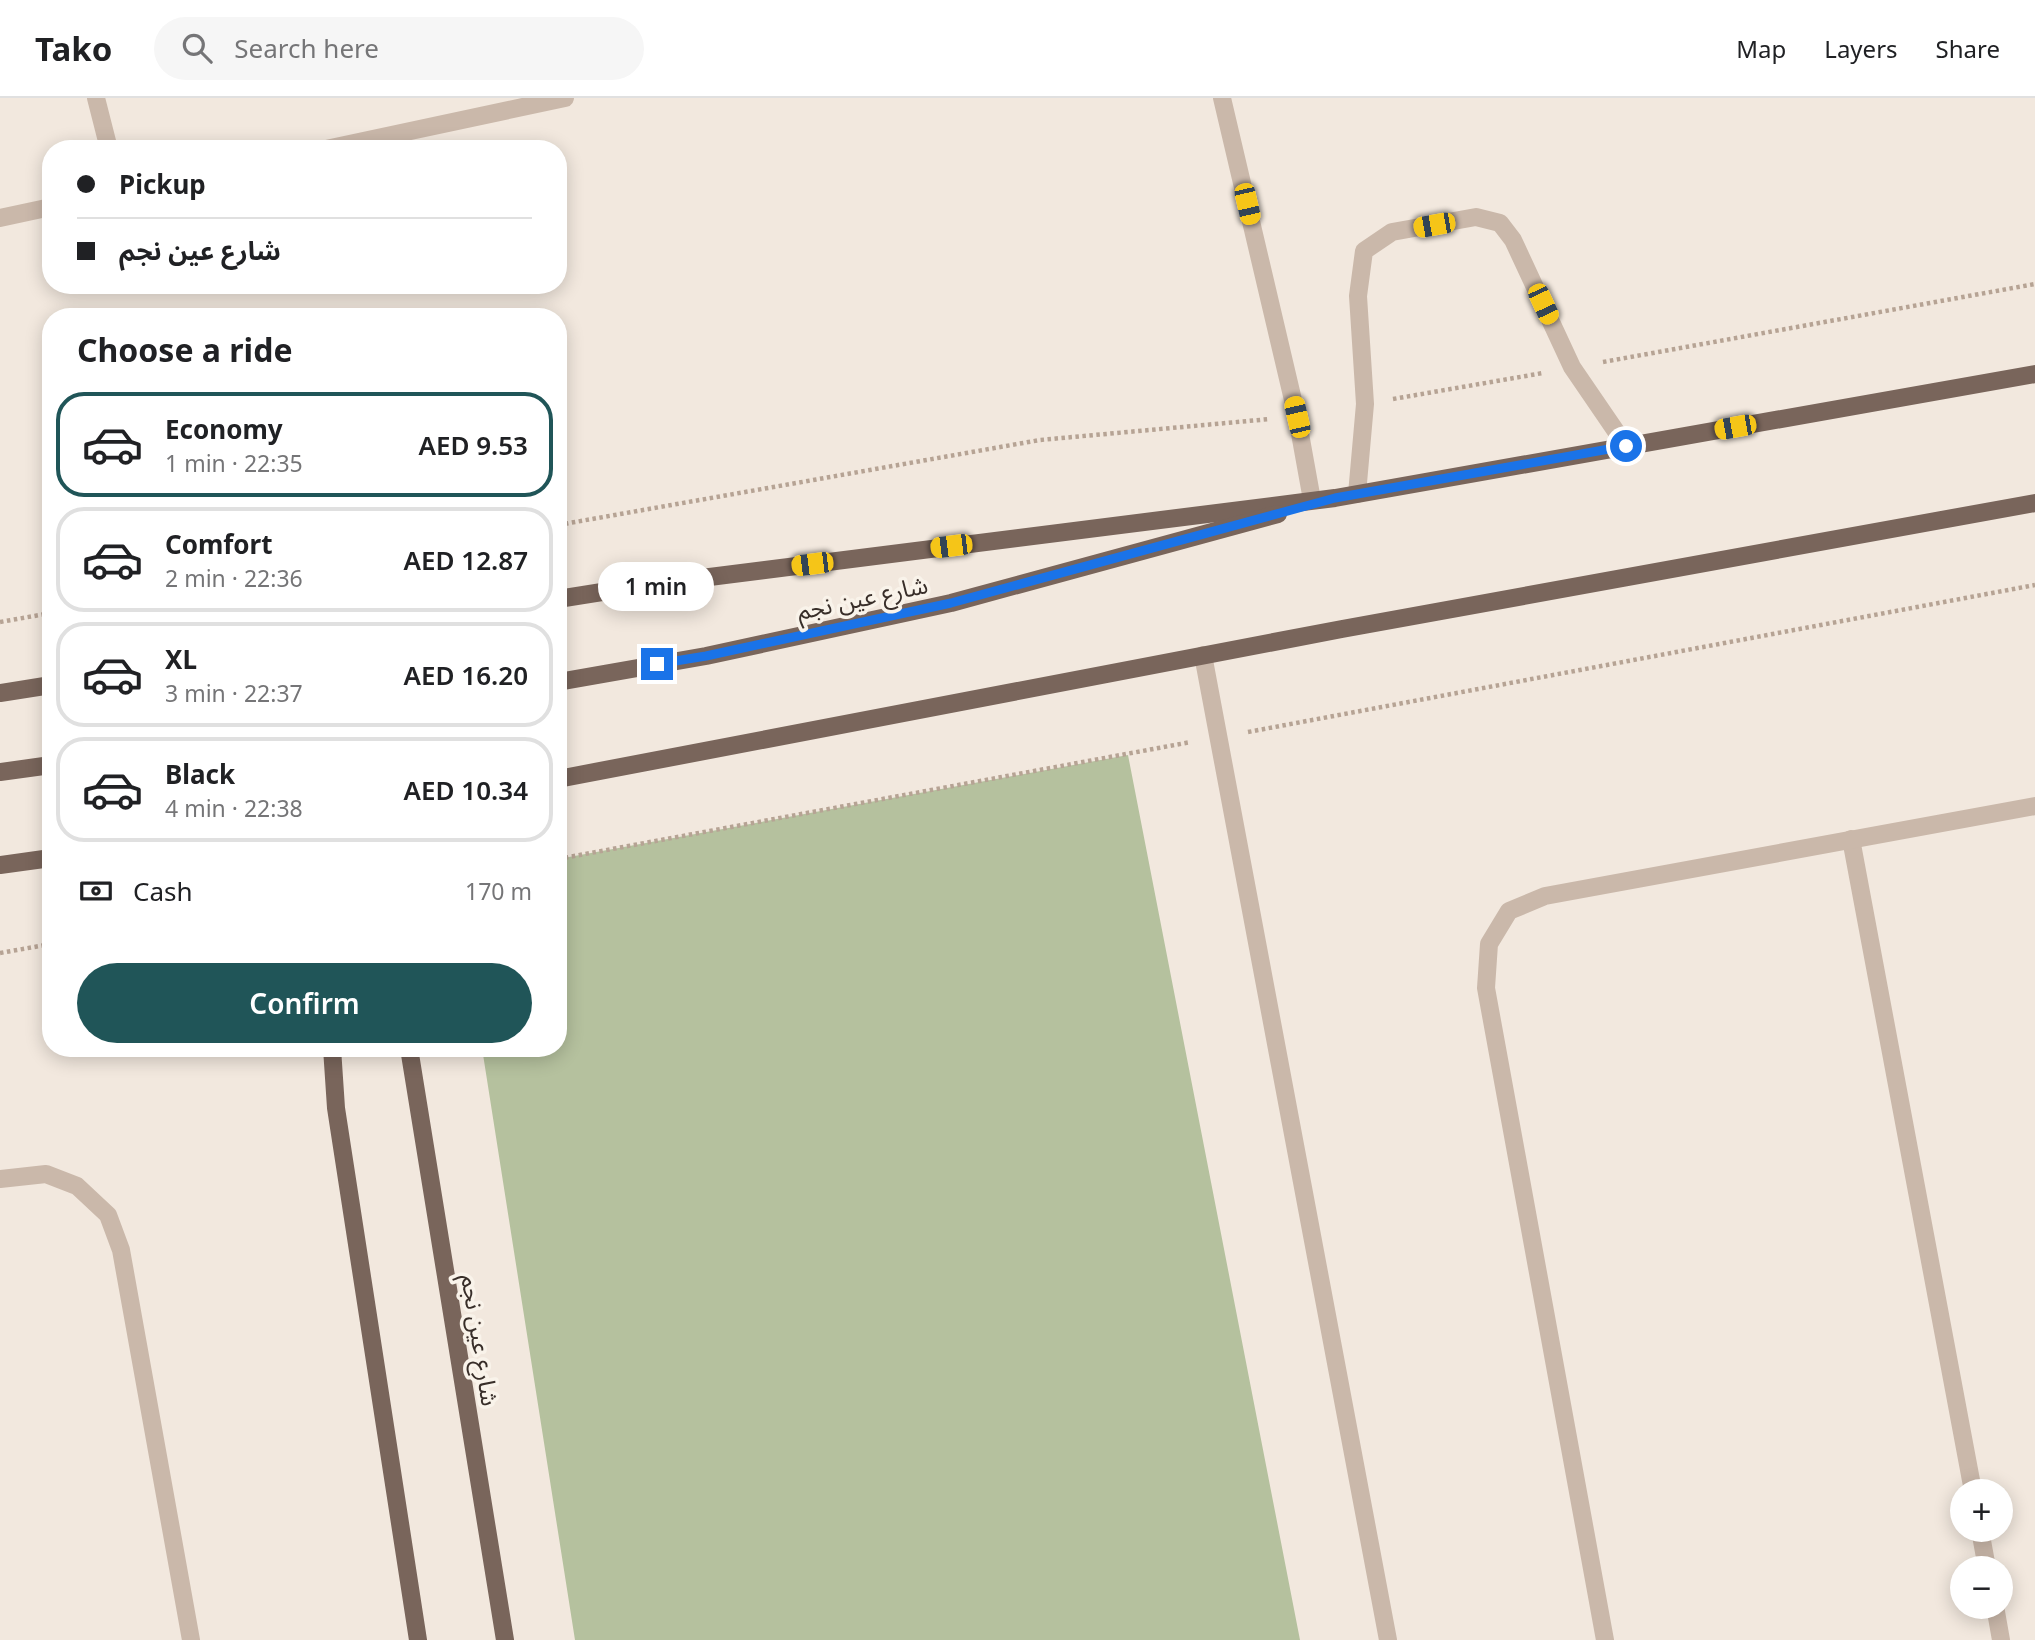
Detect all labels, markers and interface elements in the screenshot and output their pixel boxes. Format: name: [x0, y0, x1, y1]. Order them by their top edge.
search box: [154, 17, 644, 80]
text: Tako: [35, 26, 112, 71]
icon: search: [178, 29, 216, 67]
text: Search here: [234, 30, 379, 66]
text: Map: [1736, 32, 1786, 65]
text: Layers: [1824, 32, 1898, 65]
text: Share: [1936, 32, 2000, 65]
text: Pickup: [119, 166, 206, 202]
car: [1233, 181, 1262, 227]
car: [1412, 211, 1457, 239]
text: شارع عين نجم: [119, 232, 281, 268]
car: [1525, 281, 1562, 327]
text: Choose a ride: [77, 328, 293, 371]
car: [1283, 394, 1312, 440]
text: Economy: [165, 411, 283, 447]
icon: car: [81, 413, 144, 476]
car: [1713, 413, 1758, 441]
text: AED 9.53: [418, 427, 528, 463]
route start: [1610, 430, 1642, 462]
text: 1 min · 22:35: [165, 447, 303, 479]
text: Comfort: [165, 526, 273, 562]
icon: car: [81, 528, 144, 591]
car: [929, 533, 974, 559]
text: AED 12.87: [404, 542, 528, 578]
car: [790, 551, 835, 577]
text: 2 min · 22:36: [165, 562, 303, 594]
callout: 1 min: [599, 562, 715, 612]
street label: شارع عين نجم: [793, 567, 931, 629]
text: 1 min: [625, 570, 687, 602]
text: XL: [165, 641, 197, 677]
icon: car: [81, 643, 144, 706]
route end: [641, 648, 673, 680]
text: AED 16.20: [404, 657, 528, 693]
text: 3 min · 22:37: [165, 677, 303, 709]
text: Black: [165, 756, 235, 792]
icon: car: [81, 758, 144, 821]
text: AED 10.34: [404, 772, 528, 808]
text: 4 min · 22:38: [165, 792, 303, 824]
icon: cash: [77, 872, 115, 910]
text: Cash: [133, 873, 193, 909]
text: 170 m: [465, 875, 532, 907]
button: Confirm: [77, 963, 532, 1043]
street label: شارع عين نجم: [452, 1272, 508, 1409]
map controls: [1950, 1479, 2013, 1619]
button: +: [1950, 1479, 2013, 1542]
button: −: [1950, 1556, 2013, 1619]

